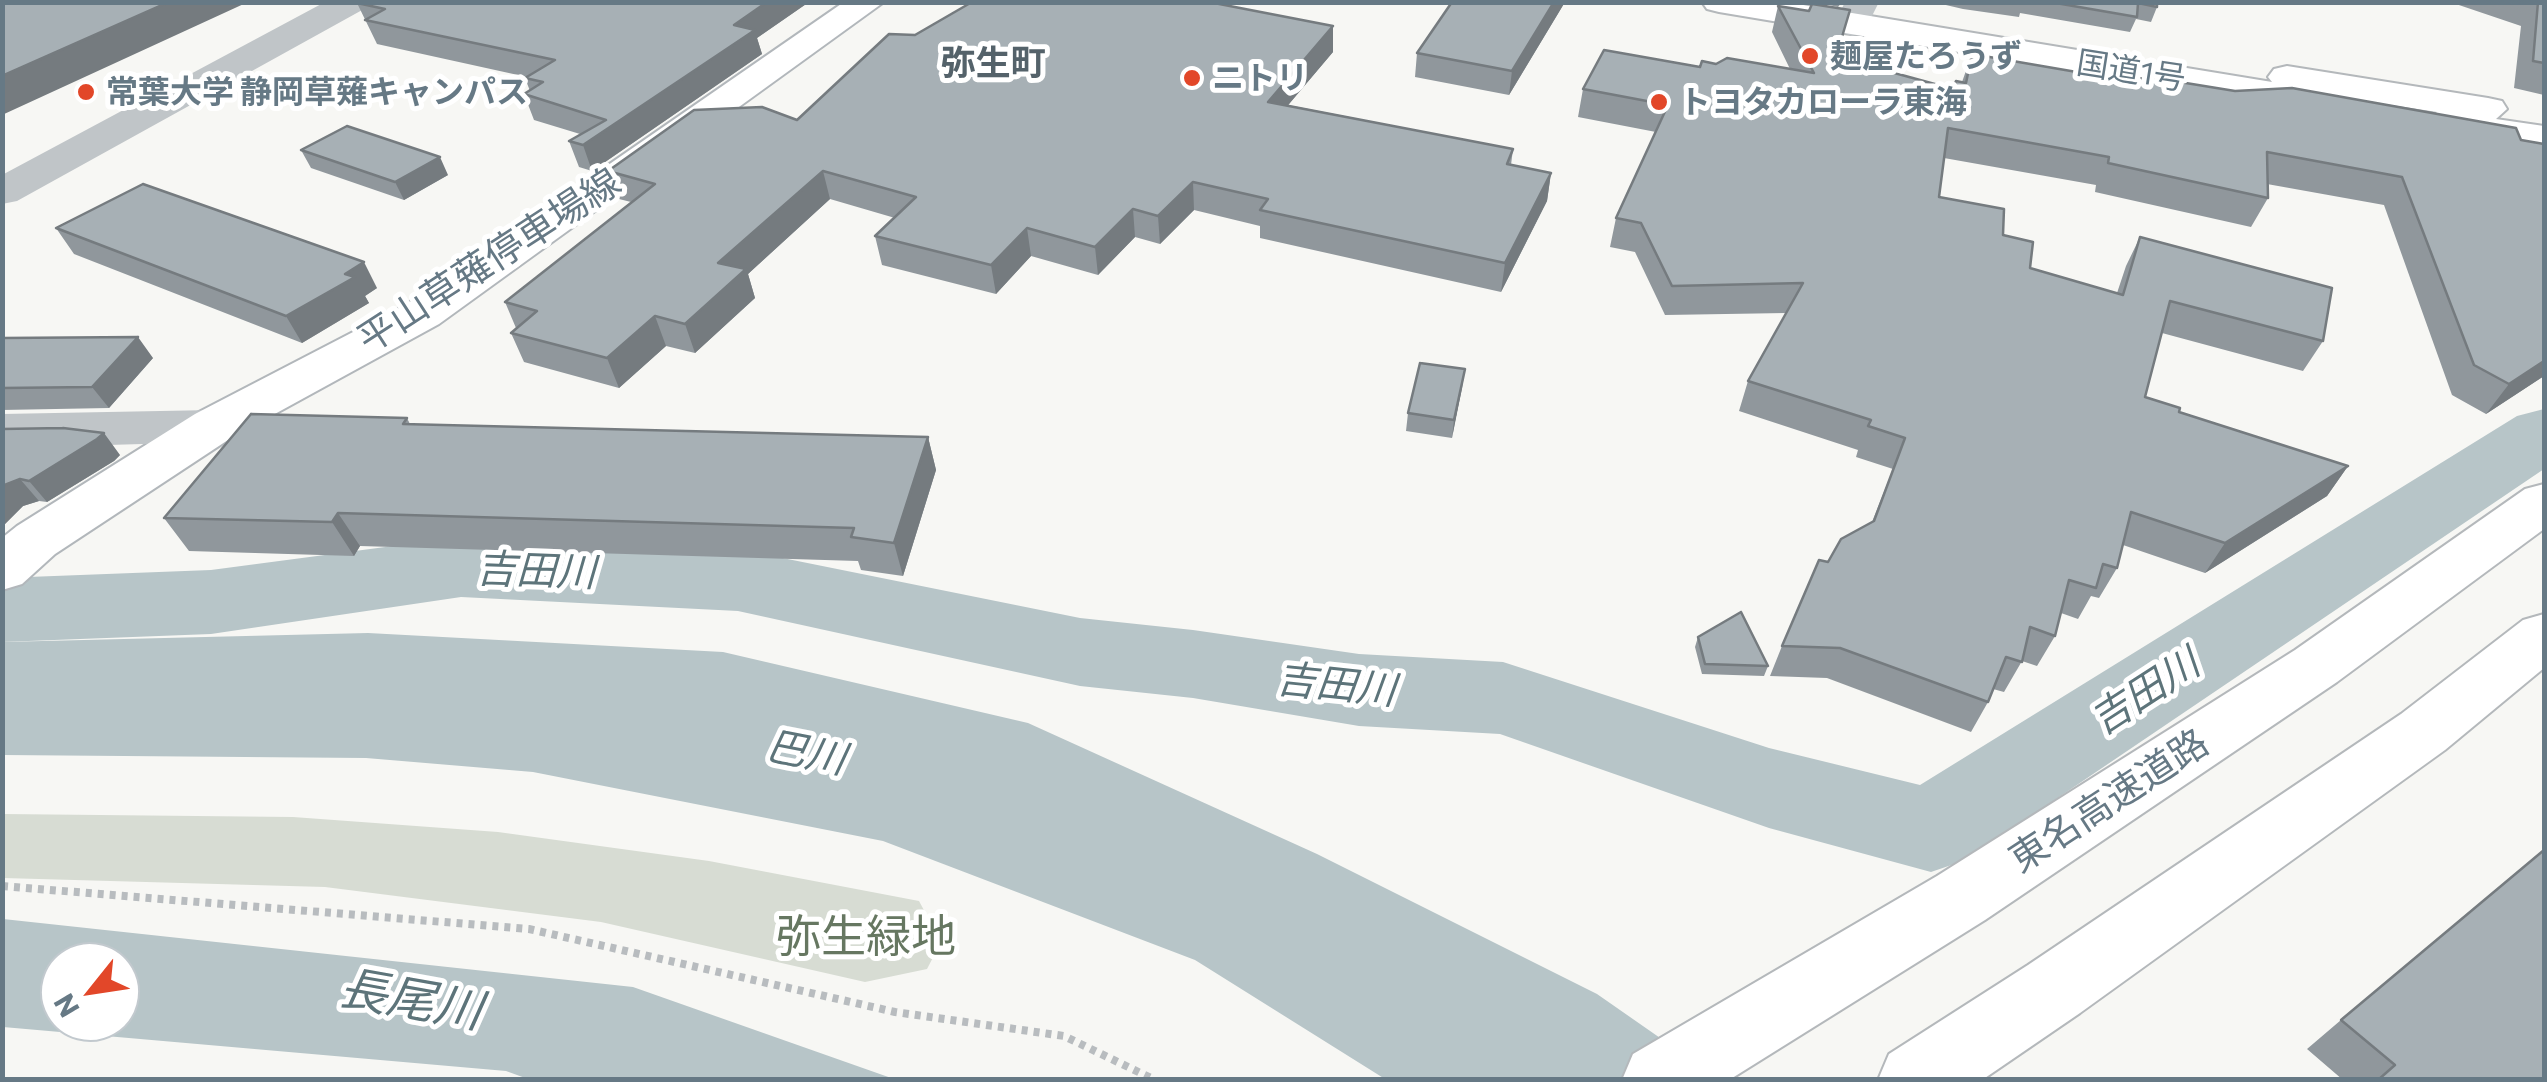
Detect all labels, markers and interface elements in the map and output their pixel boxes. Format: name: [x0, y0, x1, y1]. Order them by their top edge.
place label: 麺屋たろうず: [1830, 37, 2022, 75]
district label: 弥生町: [941, 42, 1045, 84]
street label: 国道1号: [2074, 43, 2188, 99]
marker: 麺屋たろうず: [1799, 45, 1821, 67]
place label: ニトリ: [1212, 59, 1308, 97]
marker: ニトリ: [1181, 67, 1203, 89]
place label: 常葉大学 静岡草薙キャンパス: [106, 73, 528, 111]
marker: 常葉大学 静岡草薙キャンパス: [75, 81, 97, 103]
place label: トヨタカローラ東海: [1679, 83, 1967, 121]
marker: トヨタカローラ東海: [1648, 91, 1670, 113]
street label: 平山草薙停車場線: [349, 159, 629, 363]
water label: 吉田川: [475, 545, 597, 597]
water label: 吉田川: [2082, 639, 2208, 745]
water label: 吉田川: [1274, 655, 1398, 715]
street label: 東名高速道路: [2001, 720, 2217, 882]
water label: 巴川: [762, 722, 850, 784]
park label: 弥生緑地: [776, 910, 956, 964]
north arrow: [40, 942, 140, 1042]
water label: 長尾川: [335, 959, 487, 1041]
text: N: [46, 988, 86, 1024]

